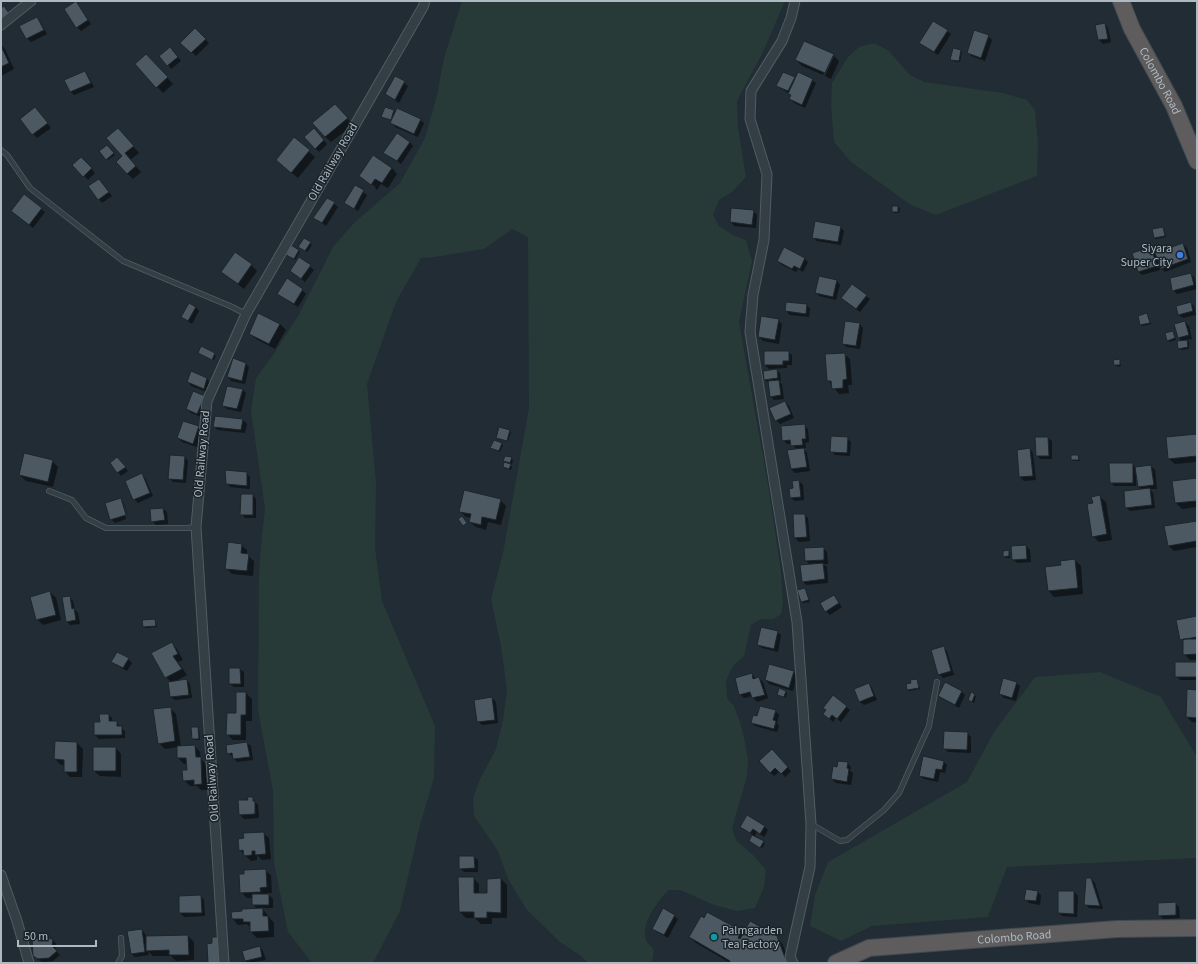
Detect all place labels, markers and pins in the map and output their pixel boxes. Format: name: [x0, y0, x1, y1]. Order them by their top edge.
place label: Siyara Super City: [1120, 240, 1172, 271]
marker: Siyara Super City: [1175, 250, 1185, 260]
place label: Palmgarden Tea Factory: [722, 922, 782, 953]
marker: Palmgarden Tea Factory: [709, 932, 719, 942]

